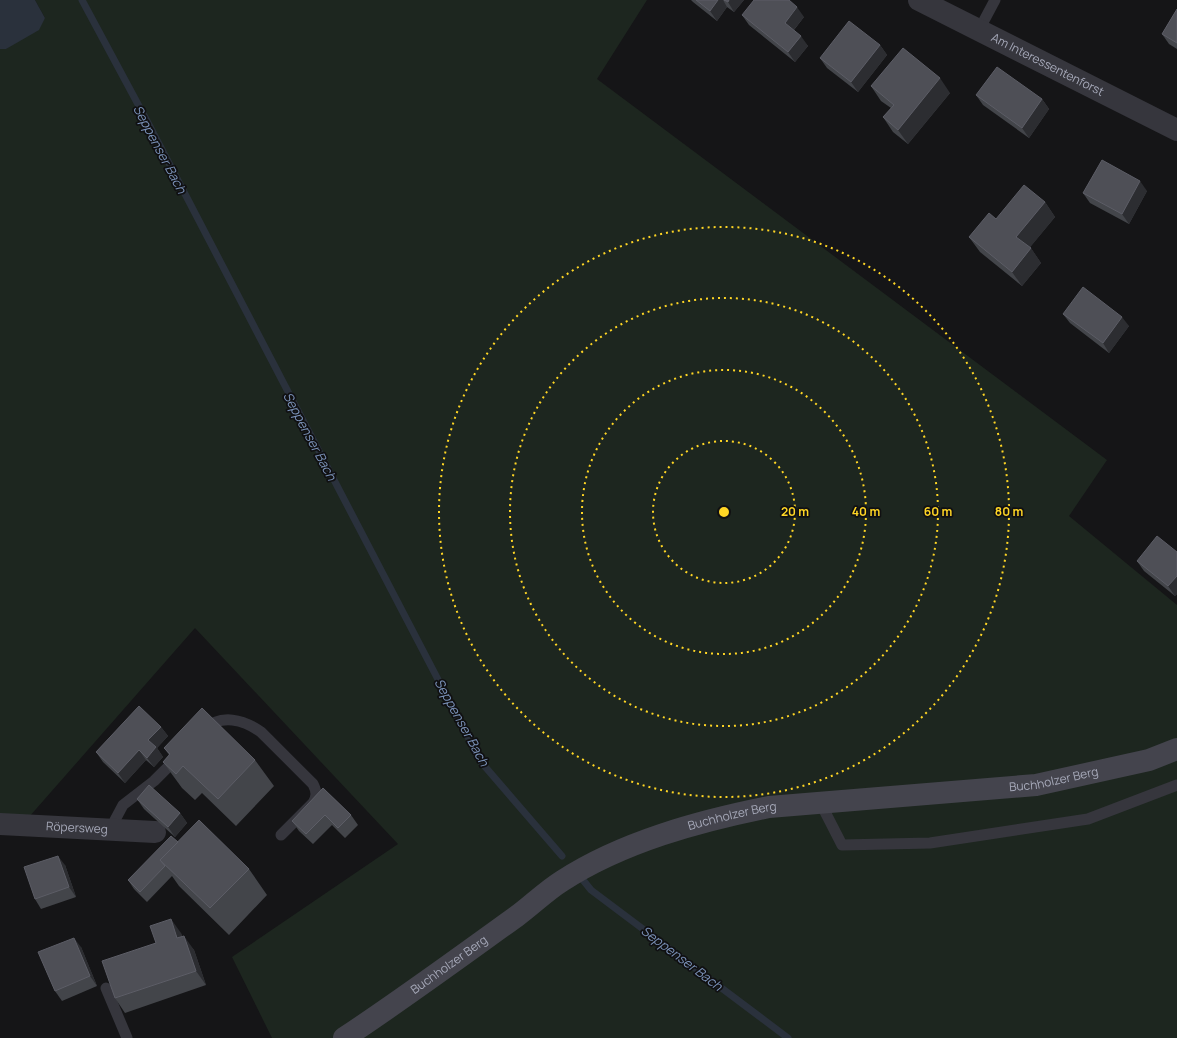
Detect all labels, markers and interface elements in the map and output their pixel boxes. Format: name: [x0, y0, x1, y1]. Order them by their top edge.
street label: Am Interessentenforst: [988, 29, 1107, 100]
water label: Seppenser Bach: [129, 102, 191, 198]
water label: Seppenser Bach: [279, 389, 341, 485]
text: 20 m: [781, 503, 809, 520]
text: 40 m: [852, 503, 880, 520]
text: 60 m: [924, 503, 952, 520]
text: 80 m: [995, 503, 1023, 520]
centre of rings: [717, 505, 731, 519]
water label: Seppenser Bach: [430, 675, 494, 770]
street label: Buchholzer Berg: [1008, 762, 1100, 795]
street label: Buchholzer Berg: [686, 797, 777, 834]
street label: Röpersweg: [45, 817, 108, 838]
water label: Seppenser Bach: [638, 921, 727, 995]
street label: Buchholzer Berg: [407, 931, 491, 998]

